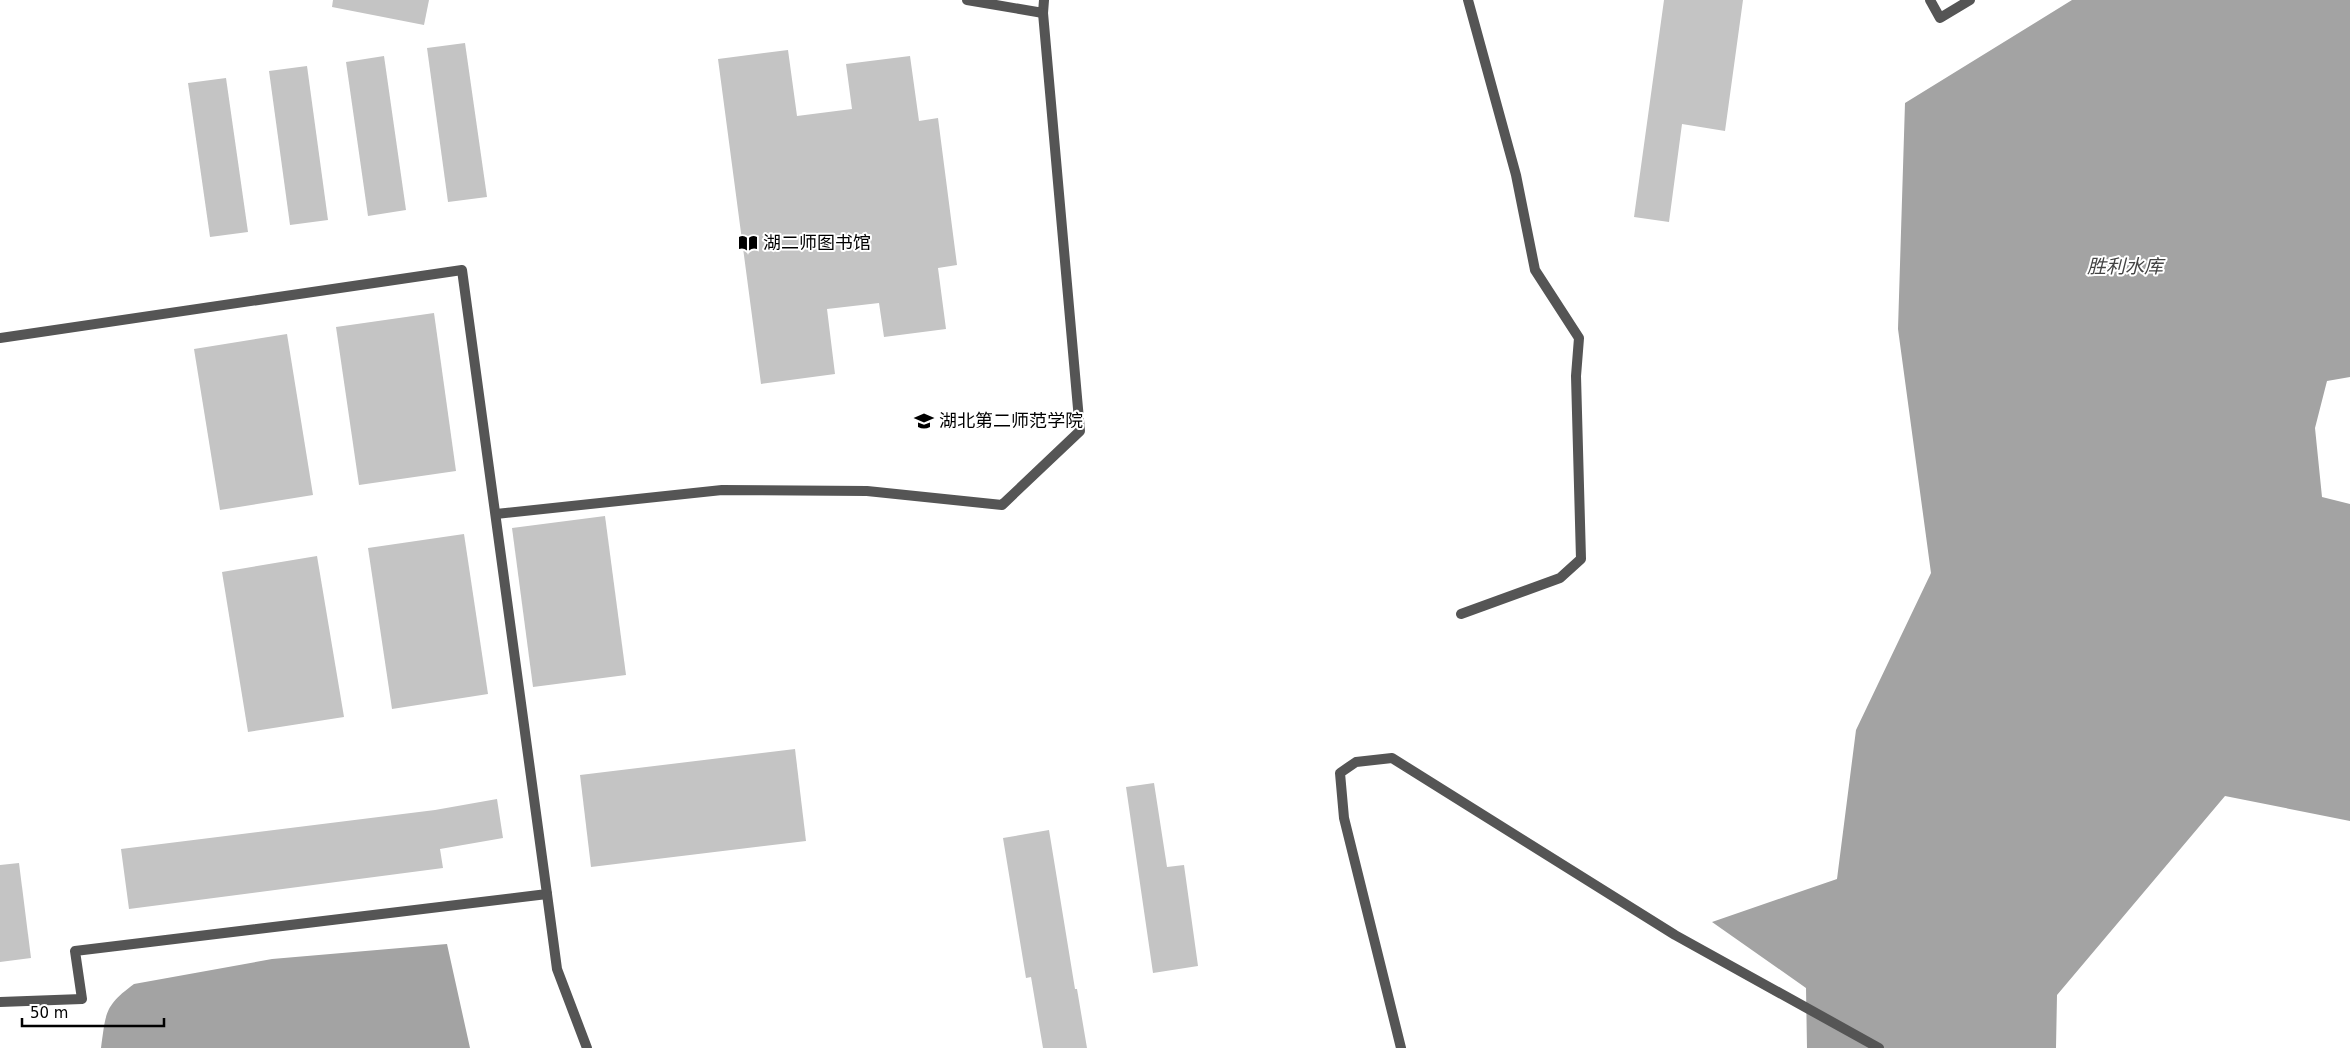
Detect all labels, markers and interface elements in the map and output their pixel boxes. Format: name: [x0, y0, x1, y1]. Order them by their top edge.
library icon: 湖二师图书馆: [737, 232, 759, 254]
place label: 湖二师图书馆: [763, 232, 871, 253]
water label: 胜利水库: [2087, 255, 2166, 277]
school or university icon: 湖北第二师范学院: [913, 410, 935, 432]
place label: 湖北第二师范学院: [939, 410, 1083, 431]
scale bar: [22, 996, 165, 1028]
text: 50 m: [30, 1004, 68, 1022]

